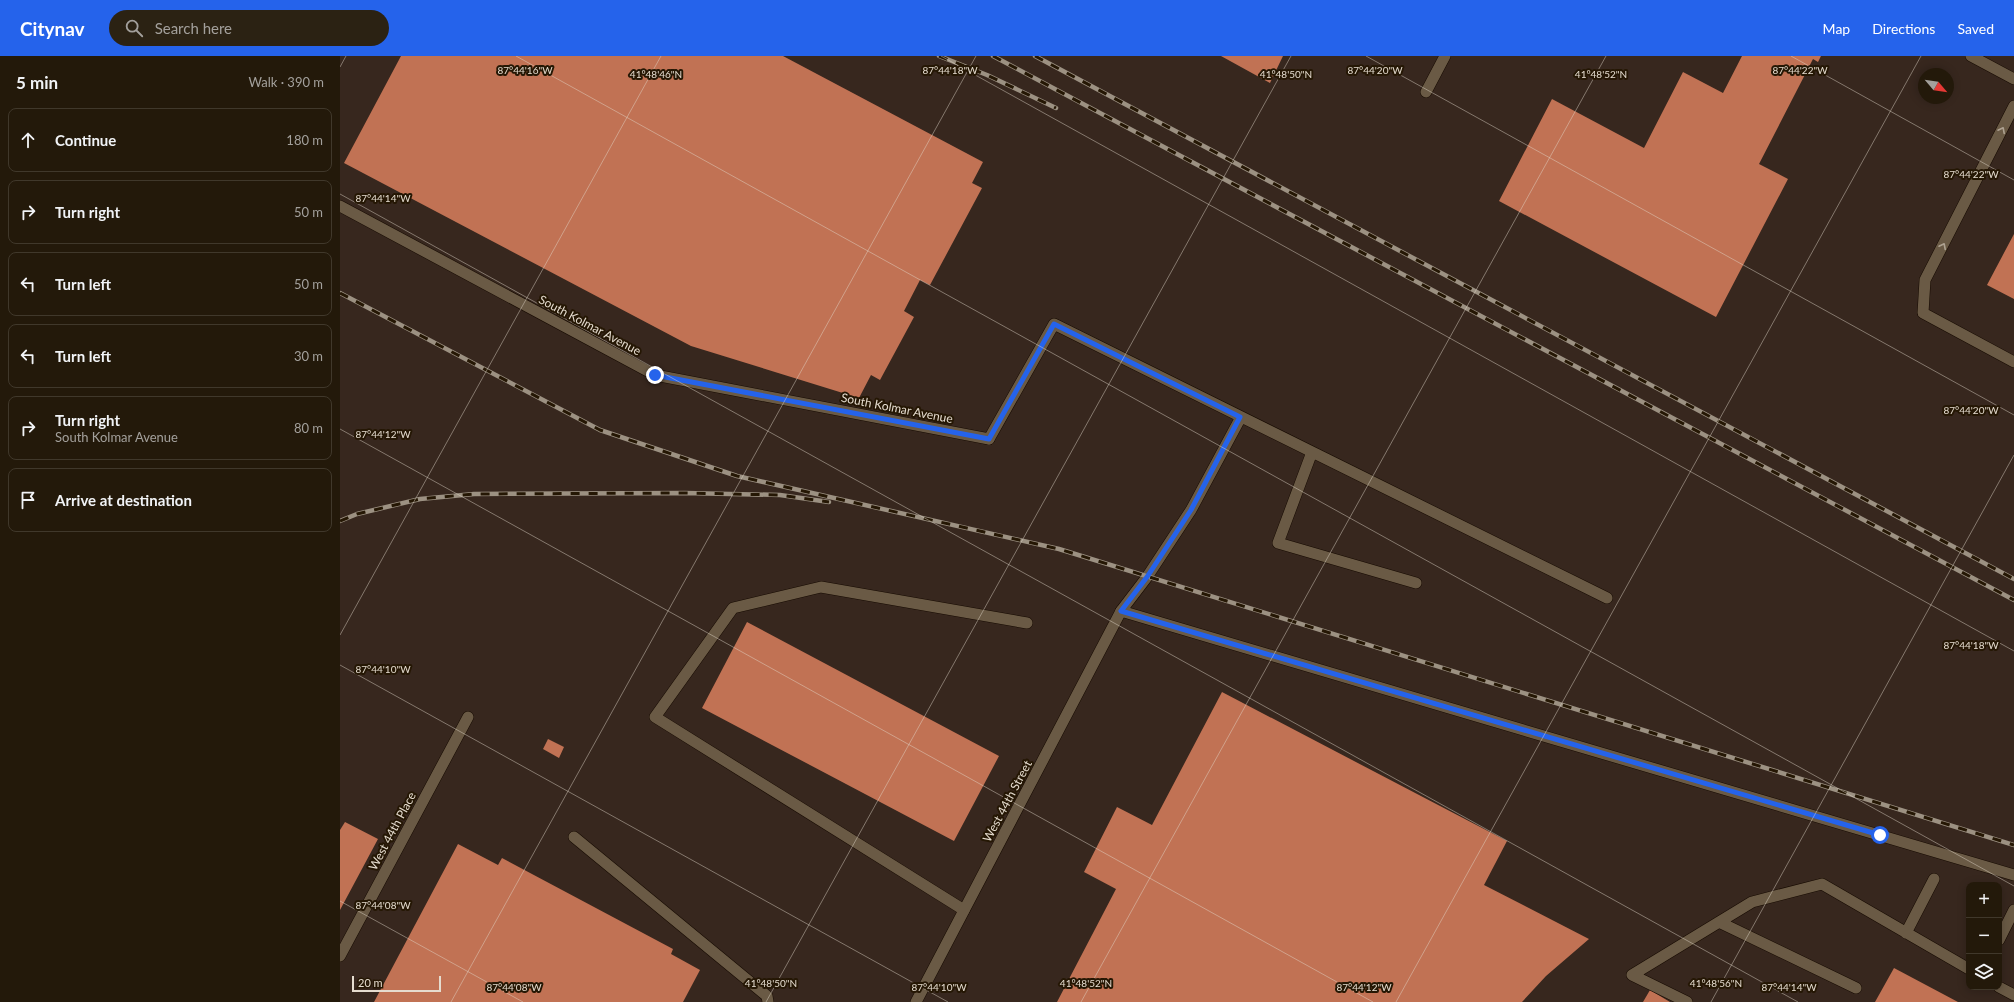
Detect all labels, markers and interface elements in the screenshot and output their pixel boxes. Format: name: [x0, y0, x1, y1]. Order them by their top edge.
search box: [109, 10, 389, 46]
text: Citynav: [20, 17, 85, 40]
icon: search: [123, 17, 145, 39]
text: Search here: [155, 19, 232, 37]
text: Map: [1823, 20, 1850, 37]
text: Directions: [1872, 20, 1935, 37]
text: Saved: [1957, 20, 1994, 37]
text: 87°44'16"W: [497, 64, 553, 76]
text: 87°44'18"W: [922, 64, 978, 76]
text: 87°44'20"W: [1347, 64, 1403, 76]
text: 87°44'22"W: [1772, 64, 1828, 76]
text: 41°48'46"N: [630, 68, 682, 80]
text: 41°48'50"N: [1260, 68, 1312, 80]
text: 41°48'52"N: [1575, 68, 1627, 80]
north arrow: [1918, 68, 1954, 104]
text: 5 min: [16, 72, 58, 93]
text: Walk · 390 m: [248, 74, 324, 90]
one-way arrow: [1997, 127, 2005, 134]
icon: ahead: [17, 129, 39, 151]
text: Continue: [55, 131, 116, 149]
text: 180 m: [286, 132, 323, 148]
text: 87°44'22"W: [1943, 168, 1999, 180]
text: 87°44'14"W: [355, 192, 411, 204]
icon: right: [17, 201, 39, 223]
text: Turn right: [55, 203, 120, 221]
text: 50 m: [294, 204, 323, 220]
one-way arrow: [1938, 242, 1945, 250]
icon: left: [17, 273, 39, 295]
text: Turn left: [55, 275, 111, 293]
text: 50 m: [294, 276, 323, 292]
street label: South Kolmar Avenue: [536, 292, 644, 358]
icon: left: [17, 345, 39, 367]
text: Turn left: [55, 347, 111, 365]
text: 30 m: [294, 348, 323, 364]
route end: [646, 366, 664, 384]
street label: South Kolmar Avenue: [840, 390, 954, 426]
text: 87°44'20"W: [1943, 404, 1999, 416]
text: Turn right: [55, 411, 120, 429]
icon: right: [17, 417, 39, 439]
text: 80 m: [294, 420, 323, 436]
text: 87°44'12"W: [355, 428, 411, 440]
text: South Kolmar Avenue: [55, 429, 178, 445]
icon: arrive: [17, 489, 39, 511]
text: Arrive at destination: [55, 491, 192, 509]
text: 87°44'18"W: [1943, 639, 1999, 651]
text: 87°44'10"W: [355, 663, 411, 675]
street label: West 44th Street: [979, 757, 1035, 844]
street label: West 44th Place: [365, 789, 419, 873]
route start: [1871, 826, 1889, 844]
map controls: [1966, 882, 2002, 990]
button: +: [1966, 882, 2002, 918]
text: 87°44'08"W: [355, 899, 411, 911]
button: −: [1966, 918, 2002, 954]
button: layers: [1966, 954, 2002, 990]
scale bar: [352, 974, 441, 993]
text: 20 m: [358, 976, 383, 989]
text: 41°48'50"N: [745, 977, 797, 989]
text: 41°48'52"N: [1060, 977, 1112, 989]
text: 41°48'56"N: [1690, 977, 1742, 989]
text: 87°44'08"W: [486, 981, 542, 993]
text: 87°44'10"W: [911, 981, 967, 993]
text: 87°44'12"W: [1336, 981, 1392, 993]
text: 87°44'14"W: [1761, 981, 1817, 993]

